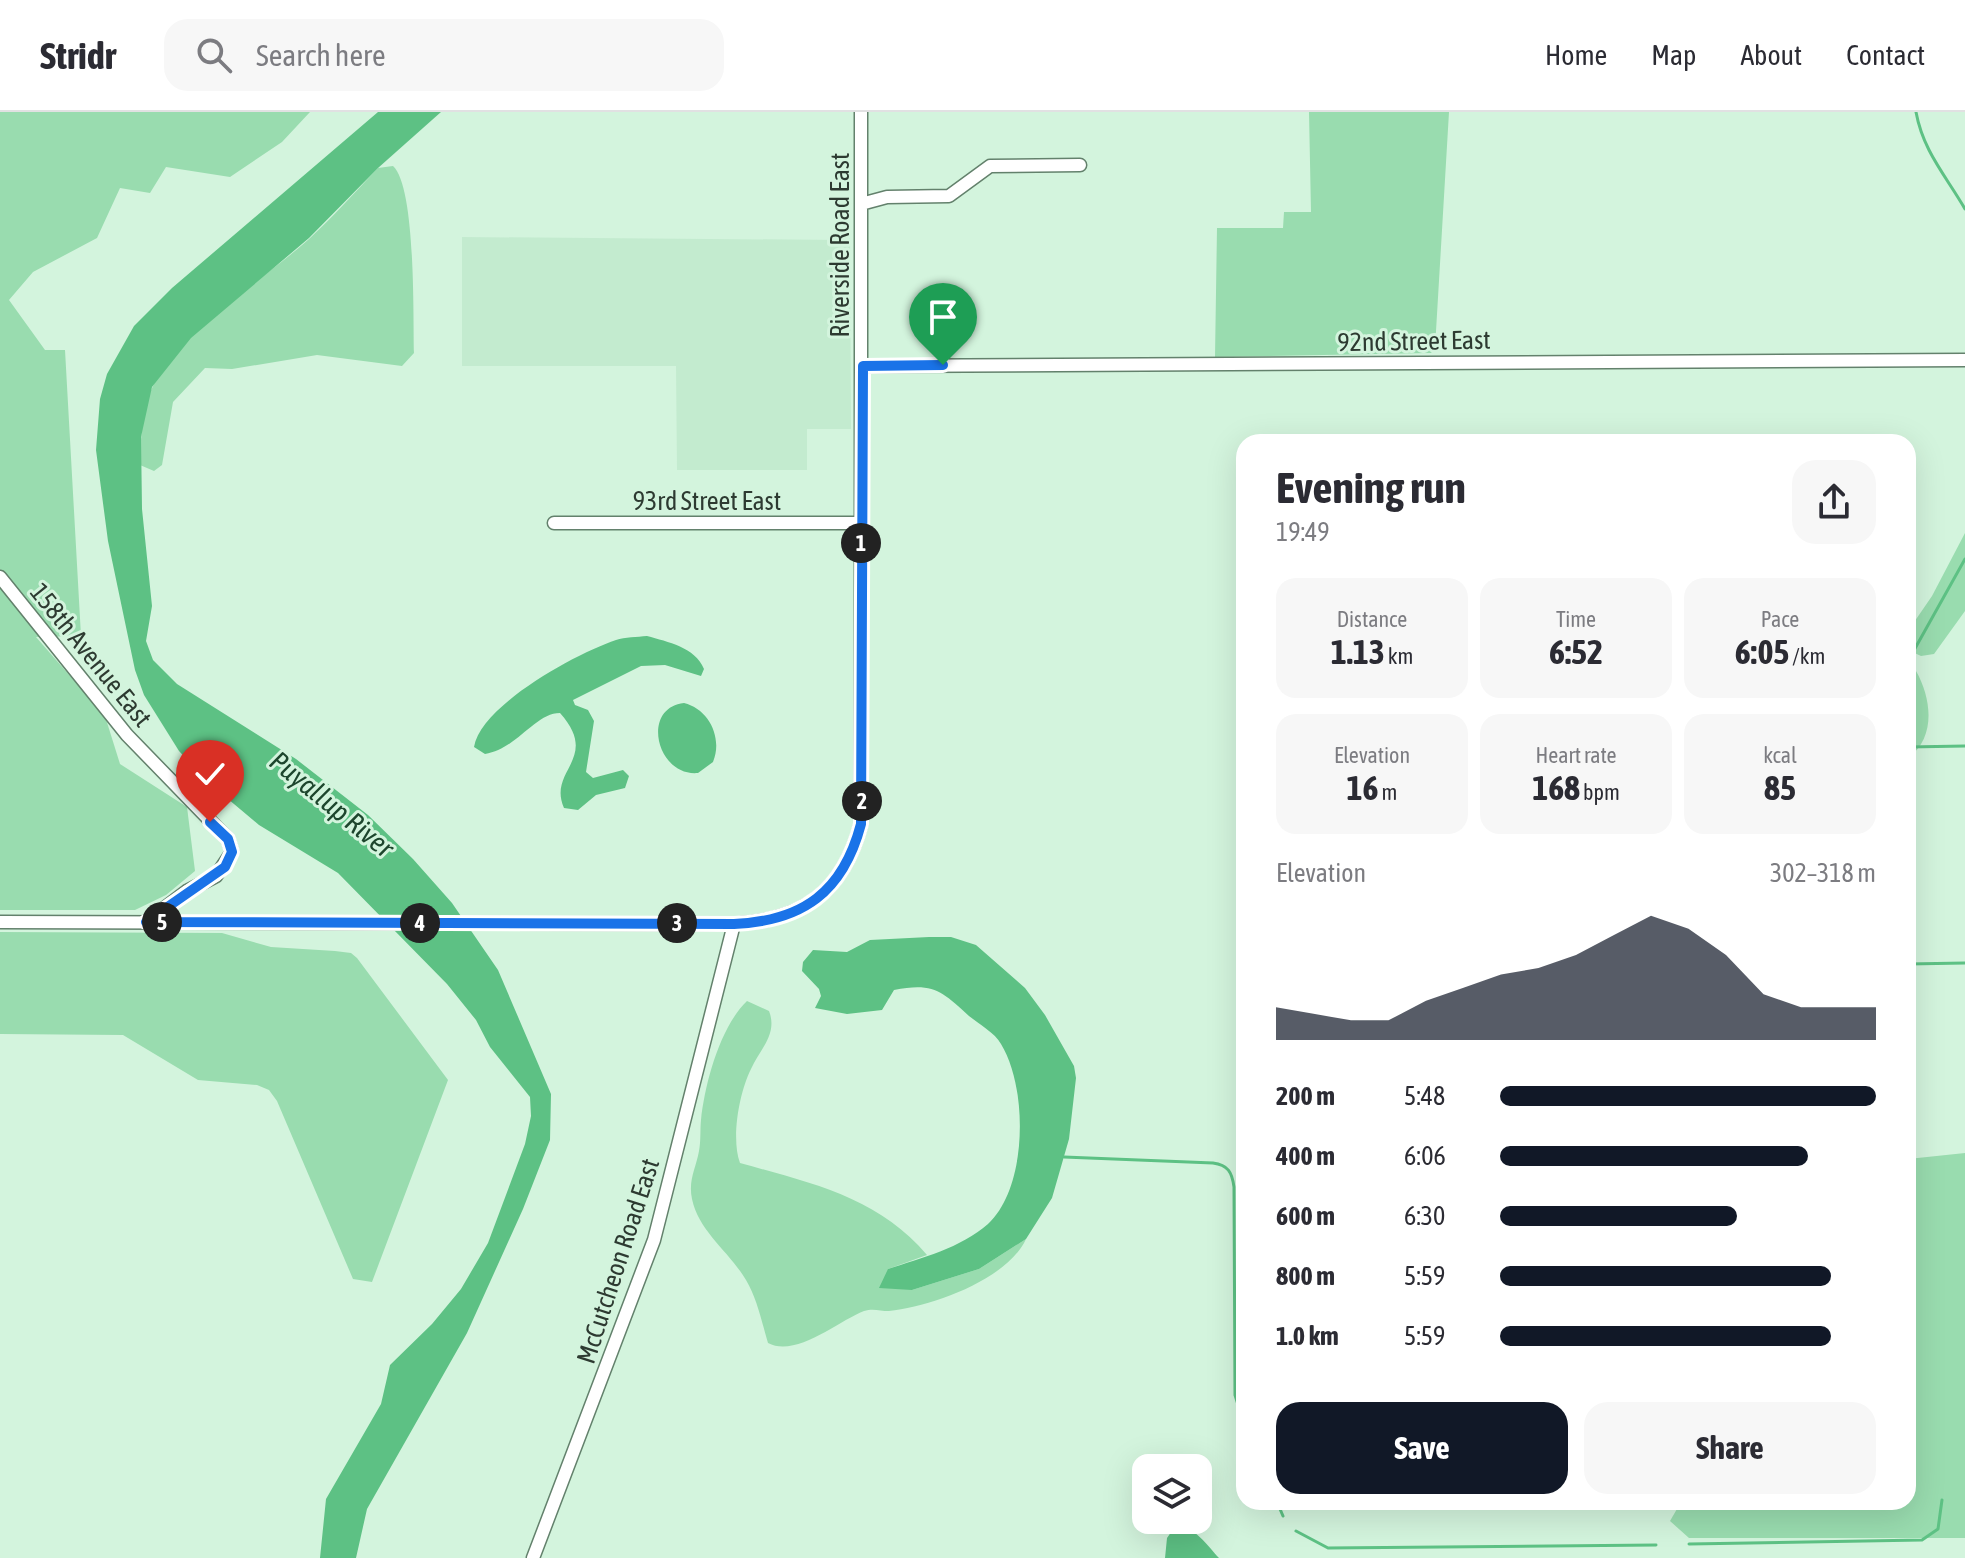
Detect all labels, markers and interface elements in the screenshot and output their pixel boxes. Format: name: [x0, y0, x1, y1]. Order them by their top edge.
search box: [164, 19, 724, 91]
icon: search: [192, 33, 236, 77]
text: Stridr: [40, 34, 116, 77]
text: Search here: [256, 38, 386, 72]
text: Home: [1545, 39, 1607, 71]
text: Map: [1651, 39, 1696, 71]
text: About: [1740, 39, 1802, 71]
text: Contact: [1846, 39, 1925, 71]
street label: Riverside Road East: [825, 153, 855, 337]
pin: [909, 283, 977, 365]
icon: arrive: [921, 295, 965, 339]
street label: 92nd Street East: [1337, 325, 1491, 357]
button: share: [1792, 460, 1876, 544]
text: Evening run: [1276, 462, 1466, 512]
street label: 93rd Street East: [633, 486, 781, 516]
text: 19:49: [1276, 517, 1330, 547]
pin: 1: [841, 523, 881, 563]
text: 1: [856, 530, 866, 556]
street label: 158th Avenue East: [24, 577, 158, 733]
text: Distance: [1337, 606, 1407, 632]
text: Time: [1556, 606, 1596, 632]
text: Pace: [1761, 606, 1799, 632]
text: 1.13: [1331, 632, 1385, 671]
text: 6:52: [1549, 632, 1603, 671]
text: 6:05: [1735, 632, 1789, 671]
text: km: [1385, 643, 1413, 669]
text: /km: [1789, 643, 1825, 669]
pin: [176, 740, 244, 822]
text: Elevation: [1334, 742, 1410, 768]
text: Heart rate: [1535, 742, 1617, 768]
text: kcal: [1763, 742, 1797, 768]
water label: Puyallup River: [264, 744, 402, 865]
icon: check: [188, 752, 232, 796]
text: 16: [1347, 768, 1379, 807]
text: 168: [1532, 768, 1580, 807]
text: 85: [1764, 768, 1796, 807]
text: m: [1379, 779, 1397, 805]
text: bpm: [1580, 779, 1620, 805]
pin: 2: [842, 781, 882, 821]
text: 2: [857, 788, 867, 814]
text: Elevation: [1276, 858, 1366, 888]
text: 302–318 m: [1770, 858, 1876, 888]
pin: 5: [142, 902, 182, 942]
pin: 4: [400, 903, 440, 943]
pin: 3: [657, 903, 697, 943]
text: 5: [157, 909, 167, 935]
text: 4: [415, 910, 425, 936]
text: 3: [672, 910, 682, 936]
text: 200 m: [1276, 1081, 1335, 1111]
text: 5:48: [1404, 1081, 1445, 1111]
text: 400 m: [1276, 1141, 1335, 1171]
text: 6:06: [1404, 1141, 1446, 1171]
street label: McCutcheon Road East: [571, 1155, 665, 1367]
text: 600 m: [1276, 1201, 1335, 1231]
text: 6:30: [1404, 1201, 1445, 1231]
text: 800 m: [1276, 1261, 1335, 1291]
text: 5:59: [1404, 1261, 1445, 1291]
text: 1.0 km: [1276, 1321, 1339, 1351]
text: 5:59: [1404, 1321, 1445, 1351]
button: Save: [1276, 1402, 1568, 1494]
button: Share: [1584, 1402, 1876, 1494]
map controls: [1132, 1454, 1212, 1534]
button: layers: [1132, 1454, 1212, 1534]

